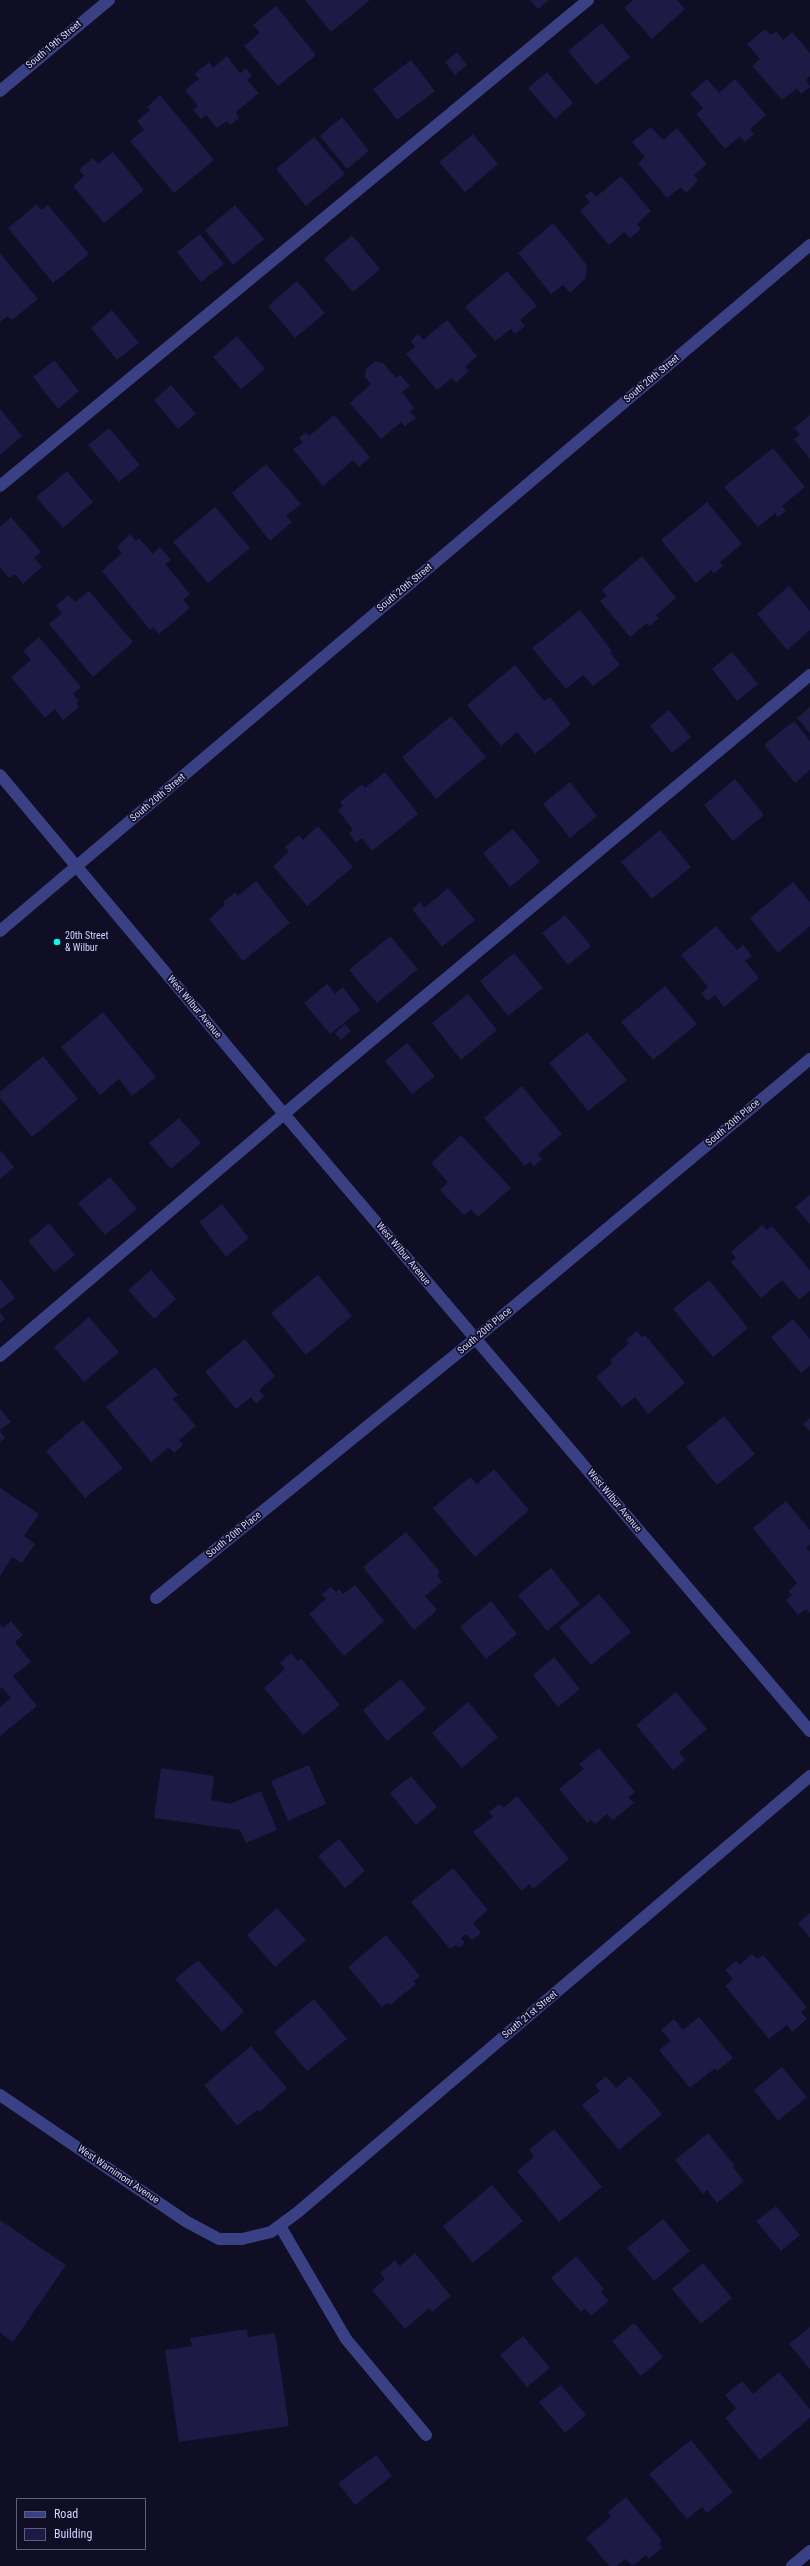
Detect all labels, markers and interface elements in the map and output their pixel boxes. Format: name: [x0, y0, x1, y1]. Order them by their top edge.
street label: South 19th Street: [24, 18, 84, 72]
street label: South 20th Street: [622, 352, 682, 406]
street label: South 20th Street: [375, 561, 435, 615]
street label: South 20th Street: [128, 771, 188, 825]
place label: 20th Street & Wilbur: [65, 930, 108, 954]
marker: 20th Street & Wilbur: [52, 937, 62, 947]
street label: West Wilbur Avenue: [164, 973, 224, 1041]
street label: South 20th Place: [703, 1097, 763, 1149]
street label: West Wilbur Avenue: [373, 1220, 433, 1288]
street label: South 20th Place: [455, 1305, 515, 1357]
street label: West Wilbur Avenue: [584, 1467, 644, 1535]
street label: South 20th Place: [204, 1509, 264, 1561]
street label: South 21st Street: [500, 1988, 560, 2042]
street label: West Warnimont Avenue: [75, 2143, 161, 2207]
legend: [16, 2498, 146, 2550]
text: Road: [54, 2507, 78, 2521]
text: Building: [54, 2527, 92, 2541]

